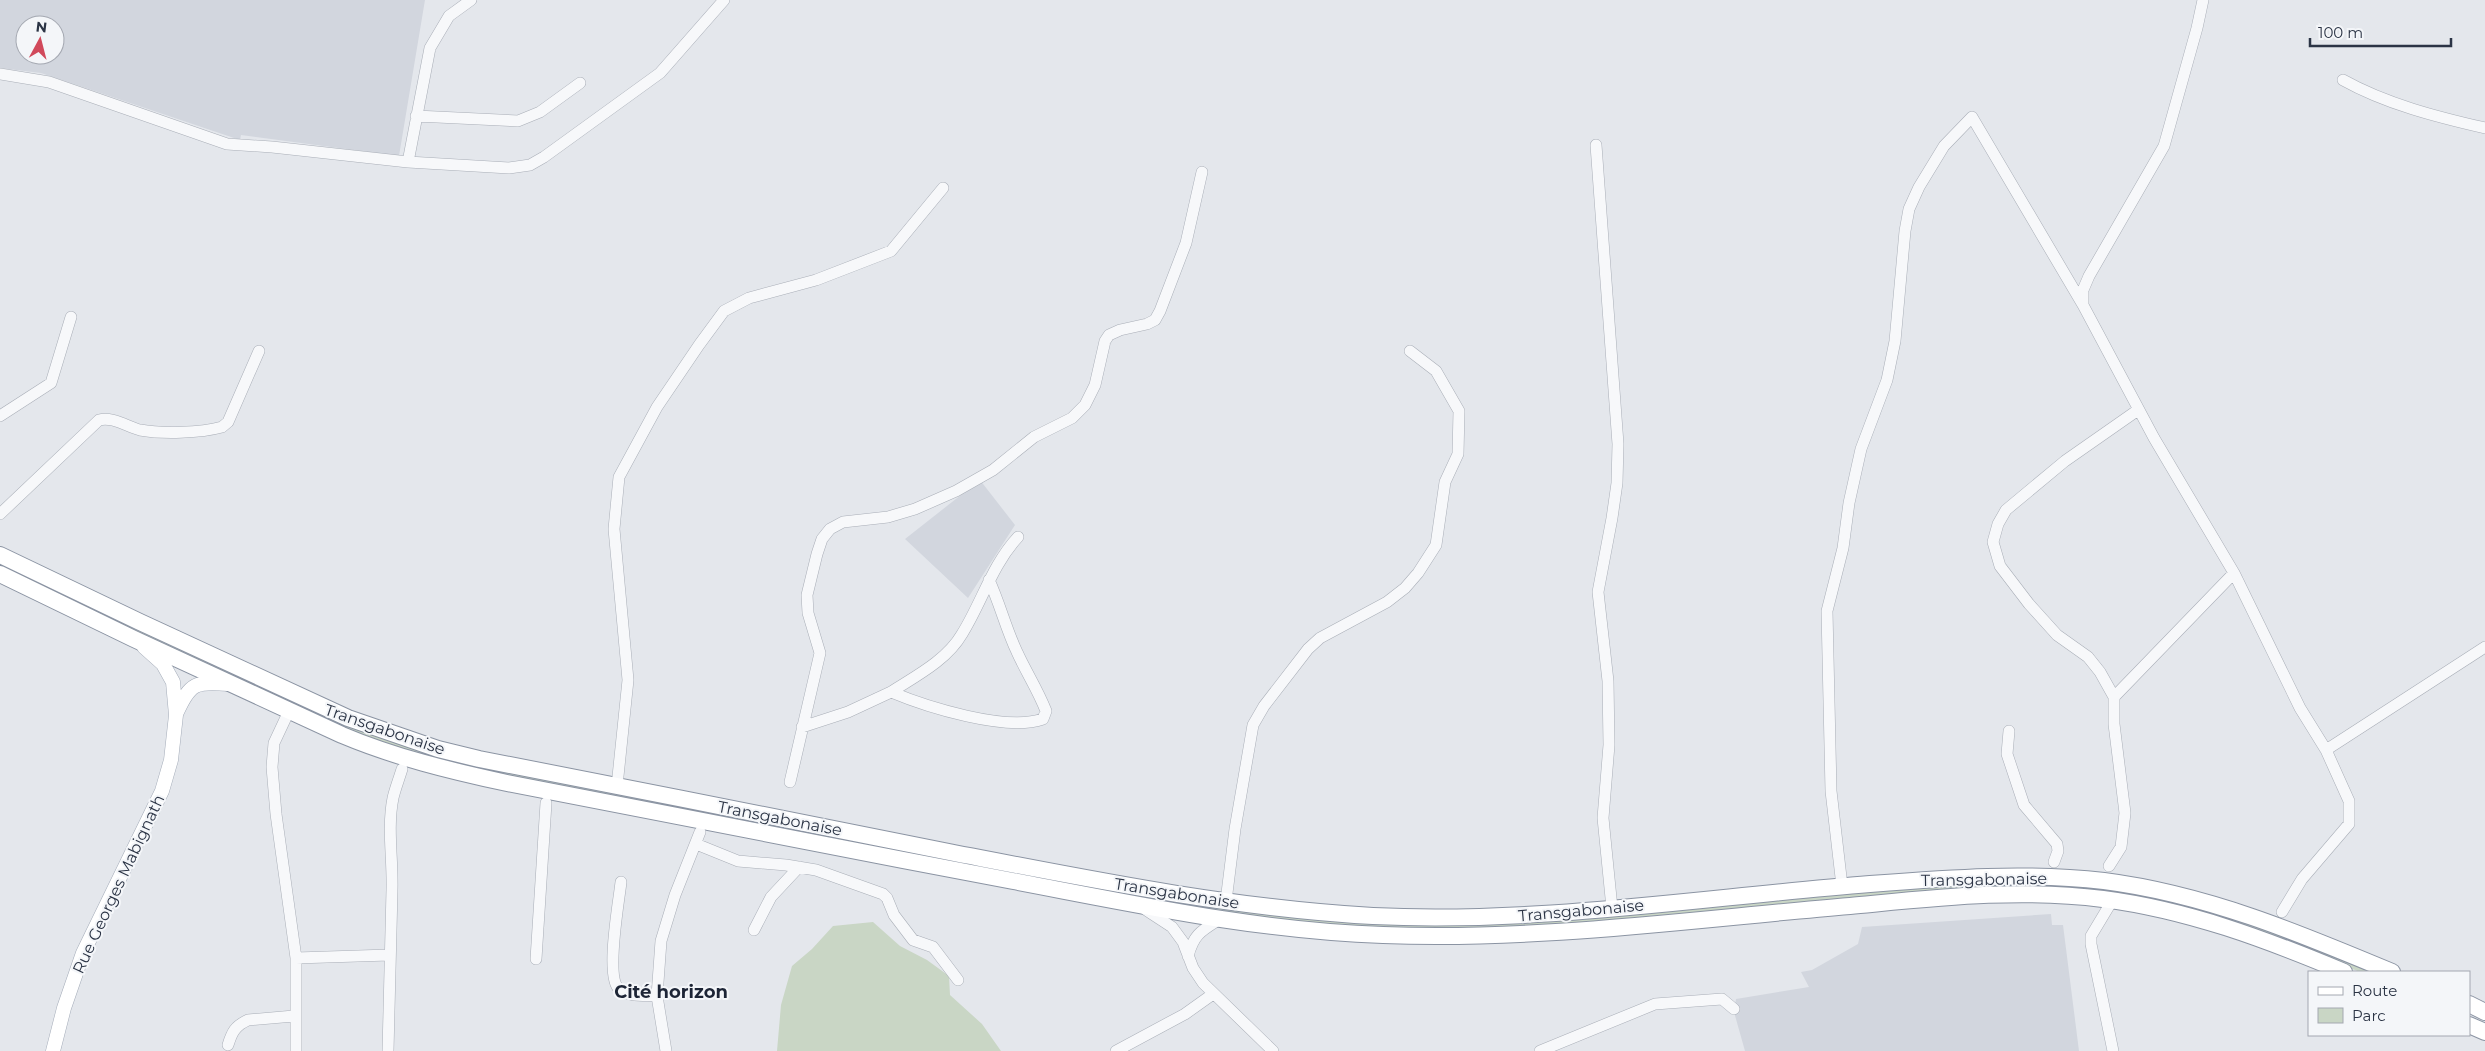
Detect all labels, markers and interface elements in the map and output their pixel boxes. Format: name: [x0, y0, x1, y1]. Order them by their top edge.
north arrow: [15, 15, 65, 65]
scale bar: [2310, 15, 2451, 47]
text: N: [35, 17, 48, 37]
text: 100 m: [2318, 23, 2363, 42]
street label: Transgabonaise: [322, 700, 448, 759]
street label: Rue Georges Mabignath: [69, 792, 168, 977]
street label: Transgabonaise: [716, 797, 844, 840]
street label: Transgabonaise: [1921, 869, 2047, 890]
street label: Transgabonaise: [1113, 874, 1241, 913]
street label: Transgabonaise: [1517, 896, 1645, 925]
legend: [2308, 971, 2470, 1036]
district label: Cité horizon: [614, 981, 728, 1003]
text: Route: [2352, 981, 2397, 1000]
text: Parc: [2352, 1006, 2386, 1025]

